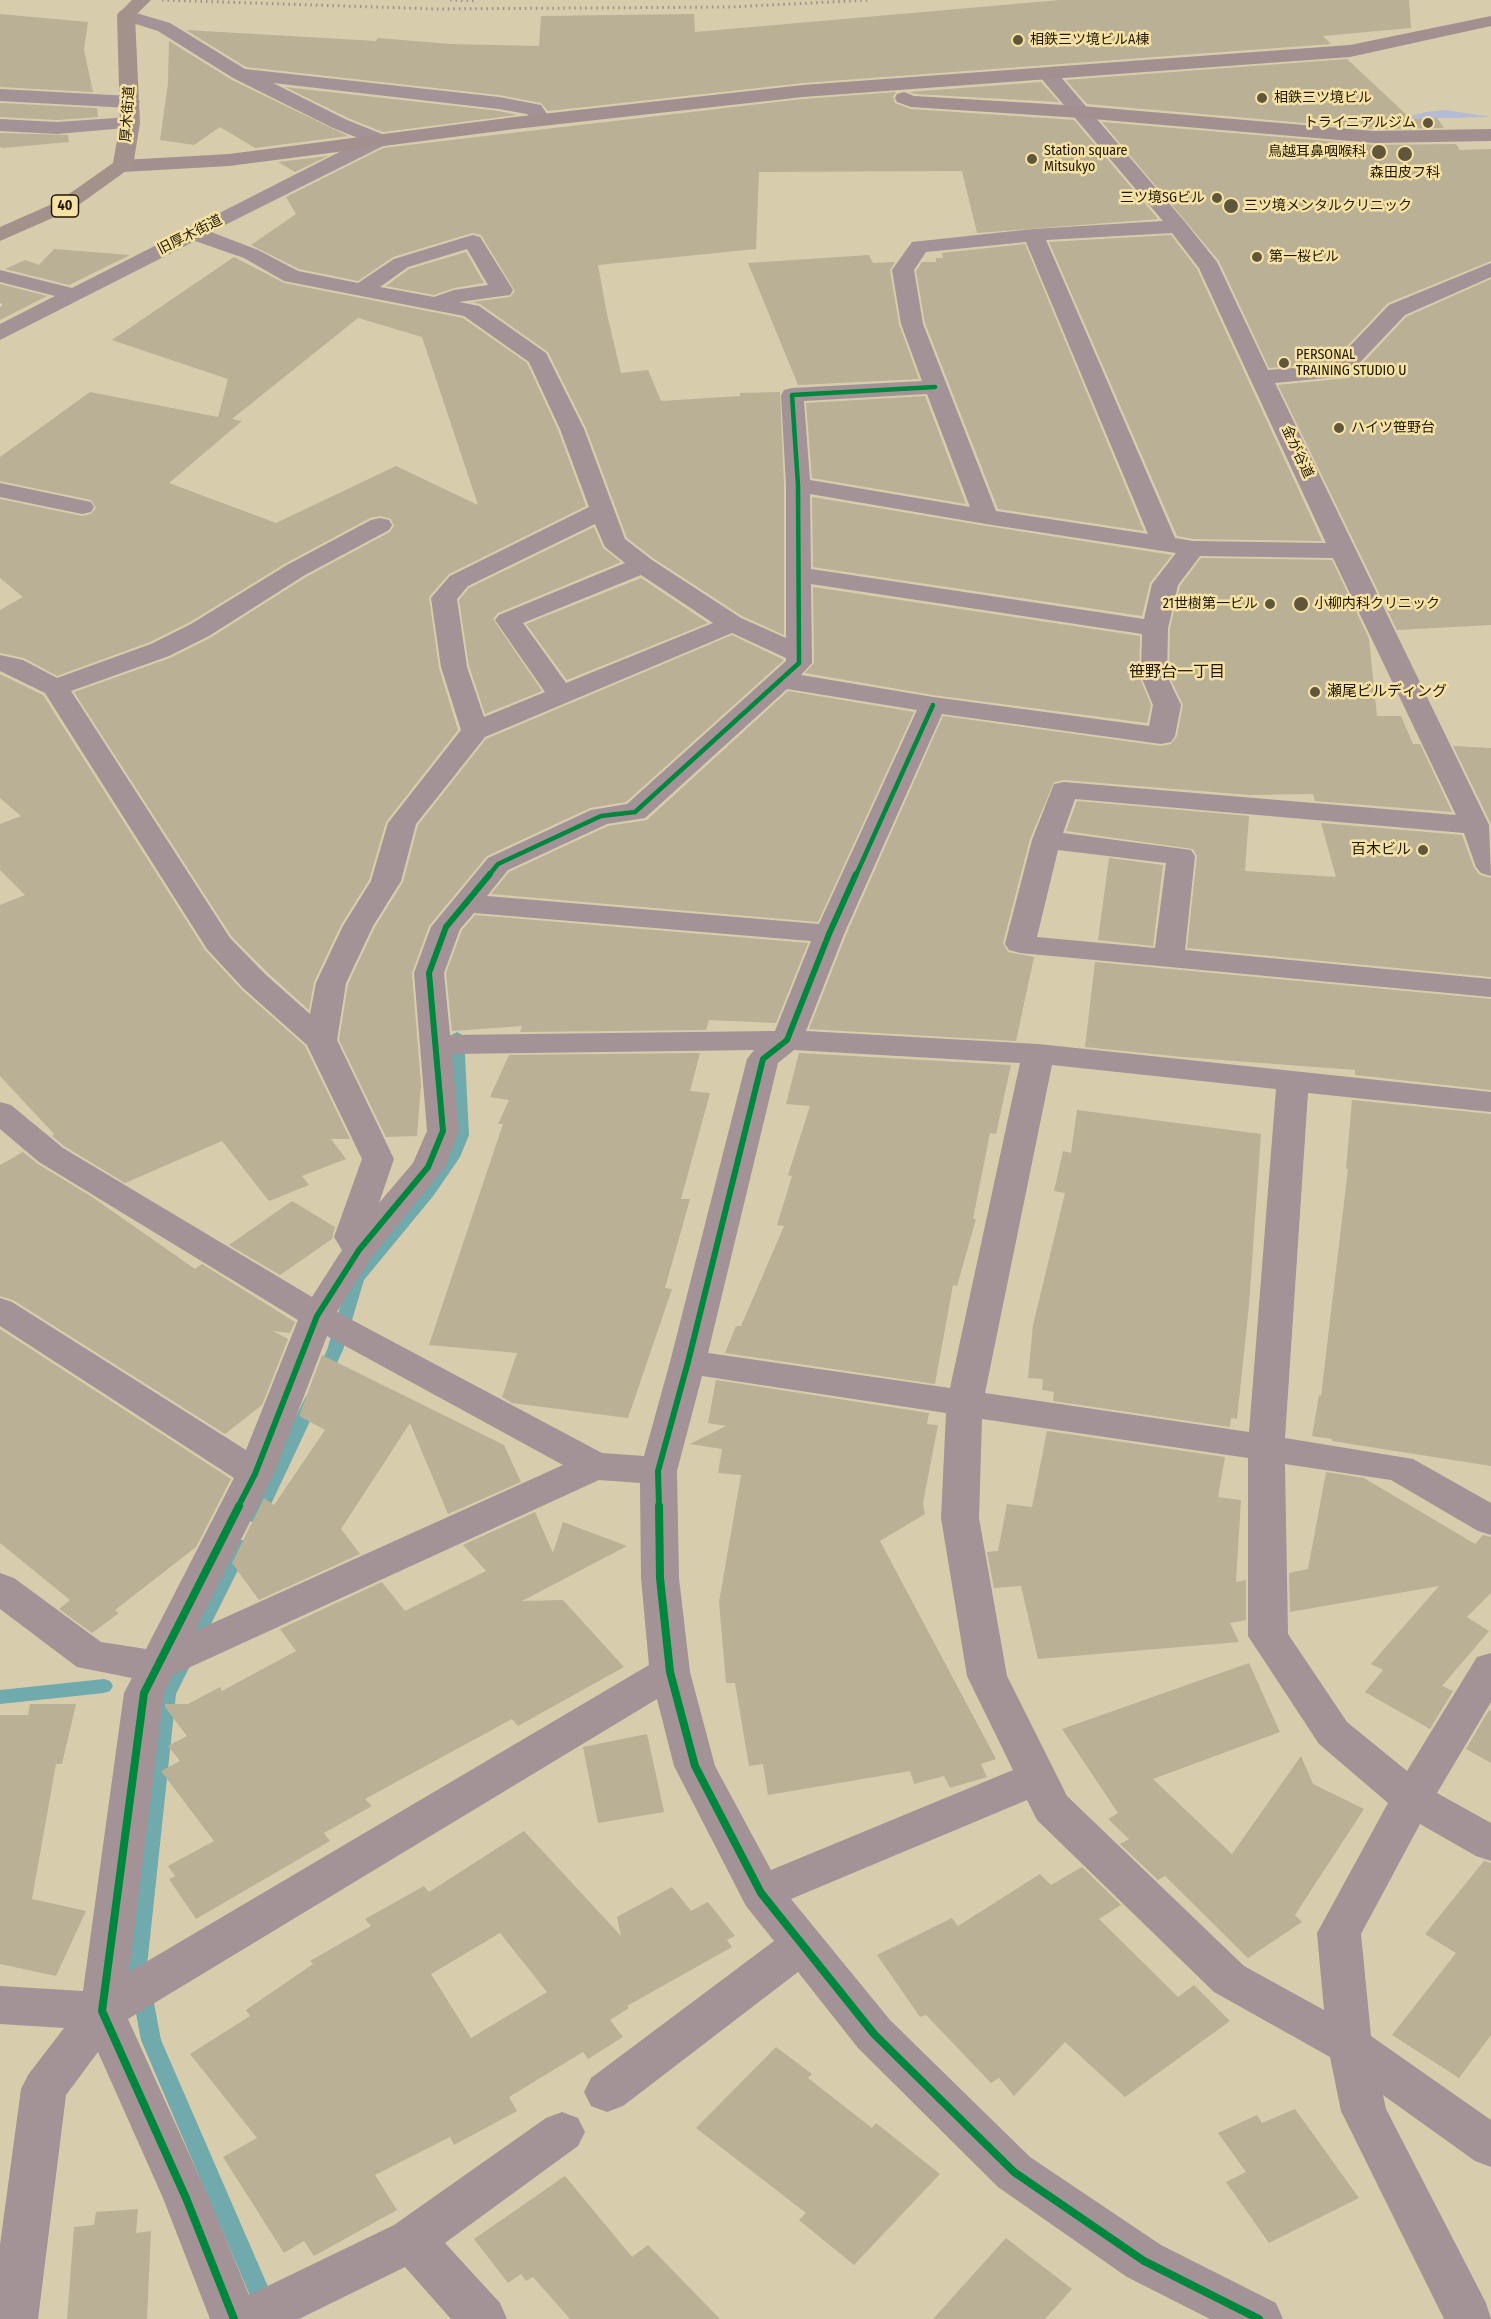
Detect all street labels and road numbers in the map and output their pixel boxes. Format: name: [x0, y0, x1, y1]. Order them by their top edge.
street label: 厚木街道: [118, 85, 138, 143]
road number: 40: [52, 195, 78, 217]
street label: 旧厚木街道: [155, 212, 225, 258]
street label: 金が谷道: [1278, 423, 1316, 481]

